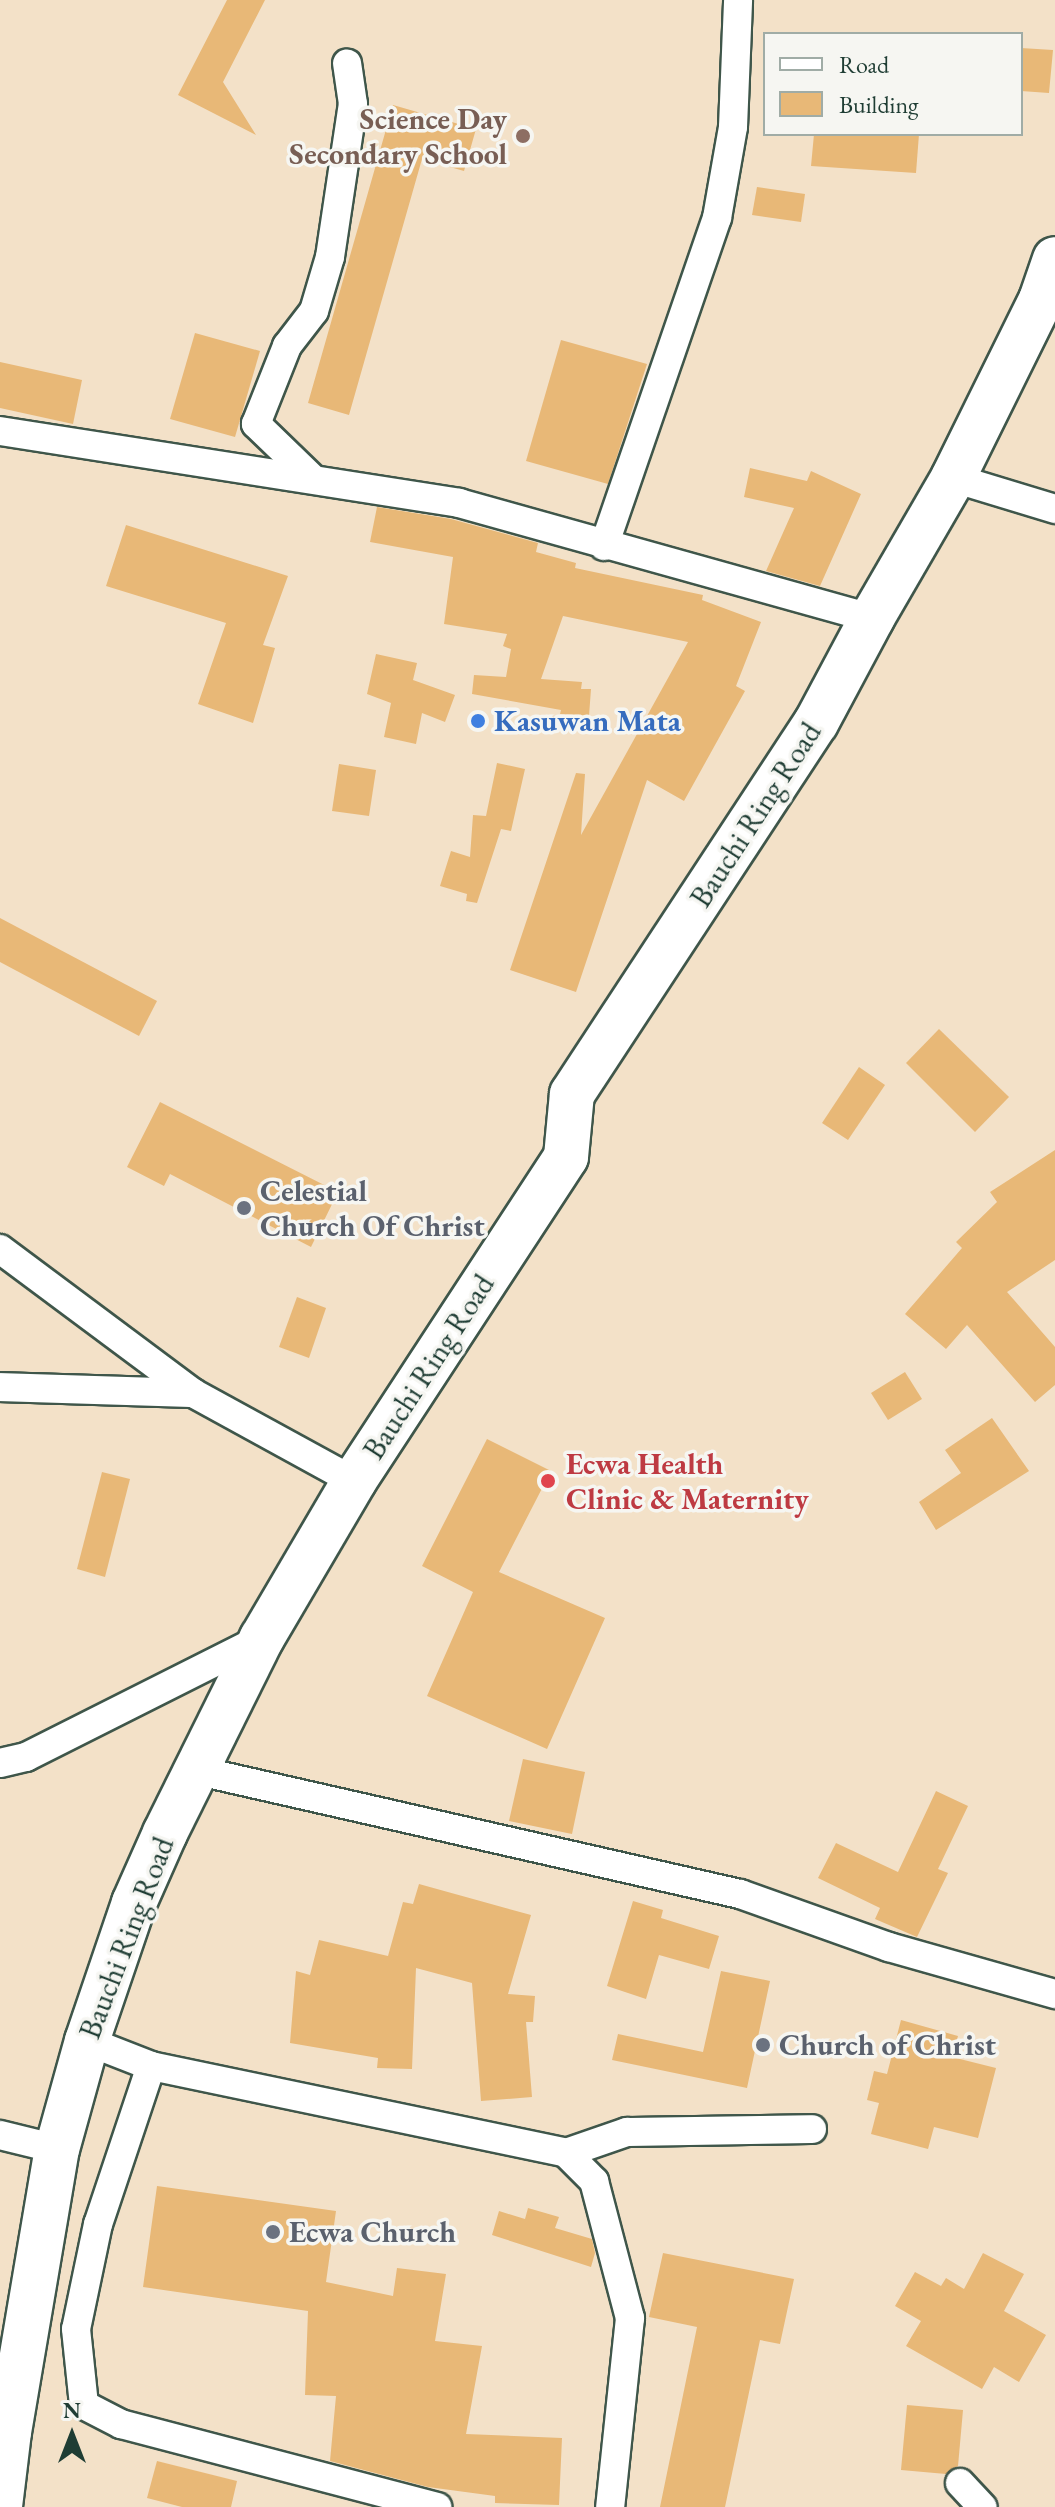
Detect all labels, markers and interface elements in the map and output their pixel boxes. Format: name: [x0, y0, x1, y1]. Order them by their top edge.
legend: [763, 32, 1023, 136]
text: Road: [839, 49, 889, 80]
text: Building: [839, 89, 919, 120]
place label: Science Day Secondary School: [289, 101, 507, 172]
marker: Science Day Secondary School: [514, 127, 532, 145]
place label: Kasuwan Mata: [494, 703, 681, 739]
marker: Kasuwan Mata: [469, 712, 487, 730]
street label: Bauchi Ring Road: [683, 716, 829, 914]
place label: Celestial Church Of Christ: [260, 1173, 485, 1244]
marker: Celestial Church Of Christ: [235, 1199, 253, 1217]
street label: Bauchi Ring Road: [356, 1268, 502, 1466]
place label: Ecwa Health Clinic & Maternity: [566, 1446, 809, 1516]
marker: Ecwa Health Clinic & Maternity: [537, 1470, 559, 1492]
street label: Bauchi Ring Road: [72, 1832, 182, 2044]
place label: Church of Christ: [779, 2027, 996, 2063]
marker: Church of Christ: [754, 2036, 772, 2054]
place label: Ecwa Church: [289, 2214, 456, 2250]
marker: Ecwa Church: [264, 2223, 282, 2241]
north arrow: [32, 2395, 112, 2475]
text: N: [63, 2396, 81, 2425]

